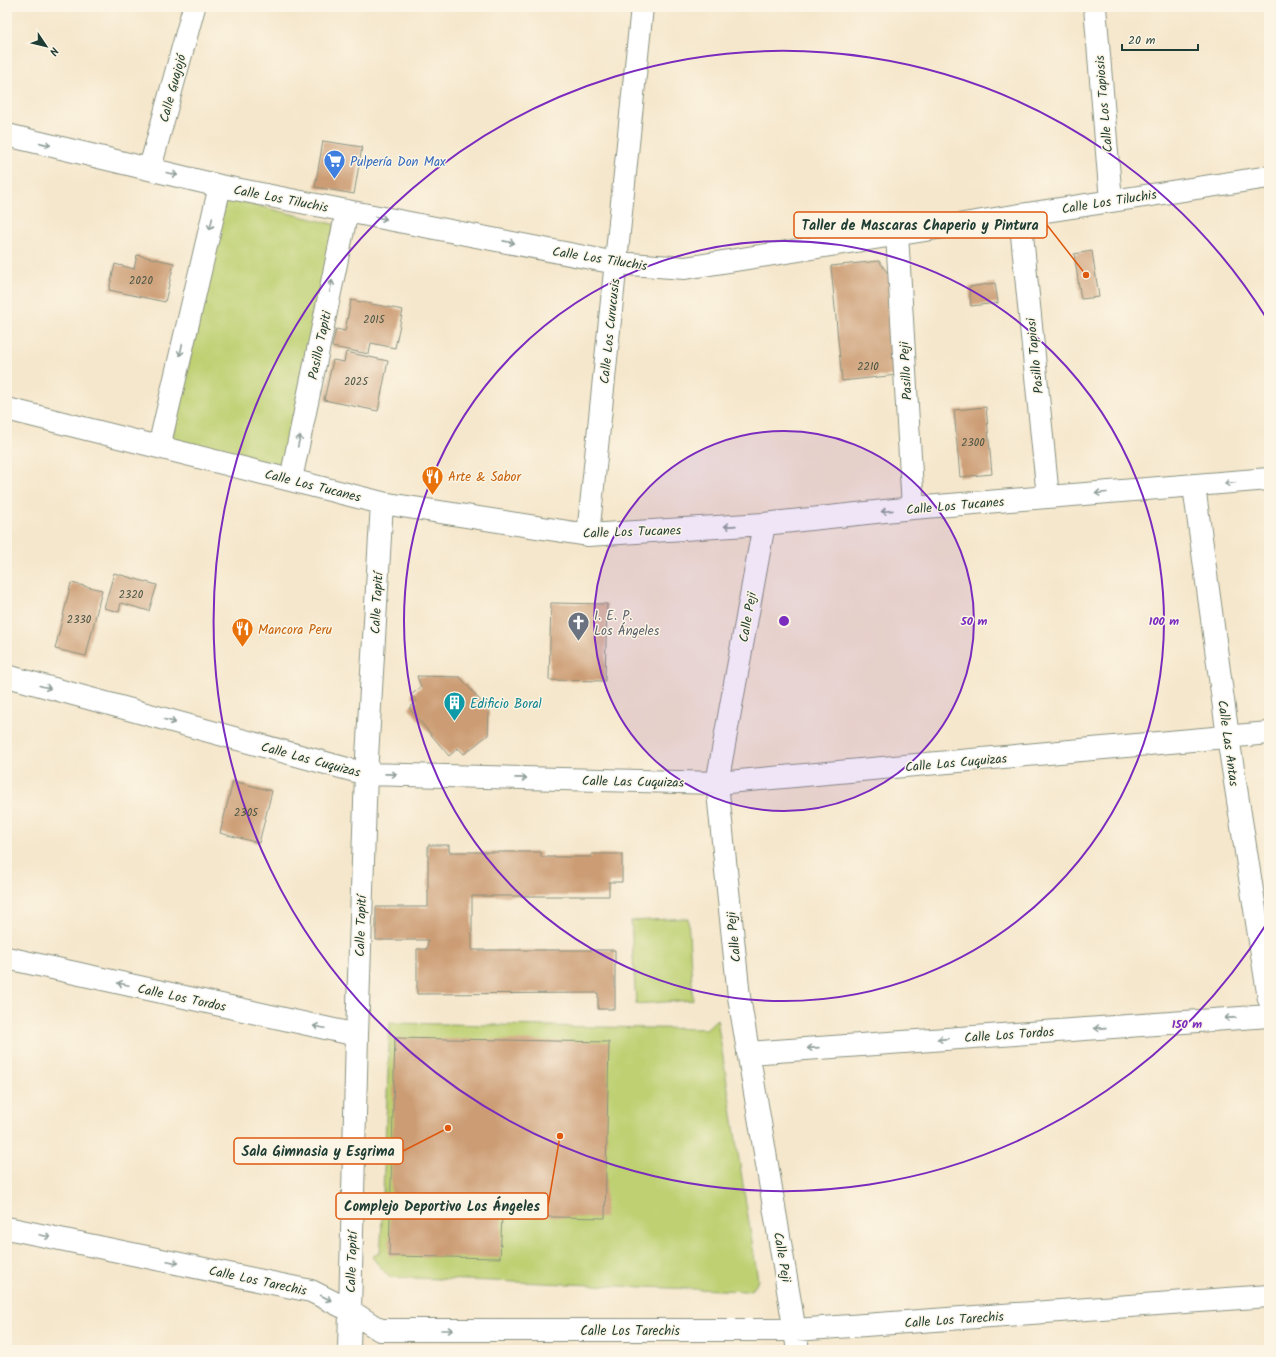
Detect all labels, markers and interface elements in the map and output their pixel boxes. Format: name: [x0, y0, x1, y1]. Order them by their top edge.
north arrow: [26, 26, 66, 66]
scale bar: [1122, 26, 1198, 52]
text: 20 m: [1128, 31, 1156, 50]
text: N: [44, 43, 63, 59]
street label: Calle Guajojó: [154, 51, 193, 125]
street label: Calle Los Tapiosis: [1090, 54, 1119, 153]
one-way arrow: [38, 141, 51, 148]
supermarket icon: Pulpería Don Max: [321, 148, 347, 181]
place label: Pulpería Don Max: [350, 152, 446, 173]
one-way arrow: [165, 170, 178, 178]
street label: Calle Los Tiluchis: [232, 180, 330, 219]
street label: Calle Los Tiluchis: [1060, 185, 1159, 220]
callout: Taller de Mascaras Chaperio y Pintura: [794, 212, 1047, 238]
one-way arrow: [374, 214, 387, 222]
text: Taller de Mascaras Chaperio y Pintura: [801, 215, 1039, 237]
one-way arrow: [206, 217, 214, 230]
one-way arrow: [502, 239, 515, 247]
street label: Calle Los Tiluchis: [551, 242, 649, 277]
house number: 2020: [129, 272, 153, 290]
street label: Calle Los Curucusis: [595, 277, 627, 385]
one-way arrow: [328, 280, 336, 293]
street label: Pasillo Tapiti: [303, 308, 338, 382]
house number: 2015: [363, 311, 386, 329]
street label: Pasillo Tapiosi: [1021, 316, 1050, 395]
street label: Pasillo Peji: [894, 340, 919, 401]
one-way arrow: [177, 344, 185, 357]
house number: 2210: [857, 358, 879, 376]
house number: 2025: [344, 373, 369, 391]
house number: 2300: [961, 434, 985, 452]
one-way arrow: [295, 435, 303, 448]
restaurant icon: Arte & Sabor: [419, 463, 445, 496]
street label: Calle Los Tucanes: [262, 464, 363, 509]
place label: Arte & Sabor: [448, 467, 521, 488]
one-way arrow: [1224, 479, 1237, 486]
one-way arrow: [1095, 490, 1108, 497]
street label: Calle Los Tucanes: [905, 492, 1006, 521]
one-way arrow: [881, 507, 894, 515]
street label: Calle Los Tucanes: [582, 520, 682, 545]
one-way arrow: [724, 523, 737, 530]
street label: Calle Tapití: [365, 570, 390, 634]
house number: 2320: [119, 586, 144, 604]
street label: Calle Peji: [734, 590, 763, 644]
place label: I. E. P. Los Ángeles: [594, 606, 660, 642]
church icon: I. E. P. Los Ángeles: [565, 609, 591, 642]
house number: 2330: [67, 611, 92, 629]
text: 50 m: [960, 612, 988, 631]
text: 100 m: [1149, 612, 1179, 631]
centre of rings: [777, 614, 791, 628]
restaurant icon: Mancora Peru: [229, 616, 255, 649]
place label: Mancora Peru: [258, 620, 333, 641]
one-way arrow: [38, 683, 51, 691]
building icon: Edificio Boral: [442, 690, 468, 723]
place label: Edificio Boral: [470, 694, 542, 715]
street label: Calle Las Antas: [1211, 699, 1244, 788]
one-way arrow: [163, 718, 176, 725]
street label: Calle Las Cuquizas: [259, 737, 363, 784]
street label: Calle Las Cuquizas: [904, 749, 1008, 778]
one-way arrow: [384, 771, 397, 778]
street label: Calle Las Cuquizas: [582, 771, 685, 794]
one-way arrow: [514, 774, 527, 782]
house number: 2305: [234, 804, 259, 822]
street label: Calle Tapití: [350, 893, 373, 957]
street label: Calle Peji: [721, 910, 748, 963]
one-way arrow: [117, 979, 130, 987]
street label: Calle Los Tordos: [135, 979, 228, 1018]
text: 150 m: [1172, 1015, 1202, 1034]
one-way arrow: [1224, 1015, 1237, 1022]
one-way arrow: [313, 1022, 326, 1030]
street label: Calle Los Tordos: [963, 1022, 1055, 1049]
one-way arrow: [1094, 1024, 1107, 1031]
one-way arrow: [937, 1035, 950, 1042]
one-way arrow: [807, 1044, 820, 1051]
callout: Sala Gimnasia y Esgrima: [234, 1138, 403, 1164]
text: Sala Gimnasia y Esgrima: [241, 1141, 395, 1163]
callout: Complejo Deportivo Los Ángeles: [336, 1193, 548, 1219]
text: Complejo Deportivo Los Ángeles: [344, 1196, 540, 1218]
street label: Calle Tapití: [341, 1229, 364, 1293]
street label: Calle Peji: [767, 1231, 796, 1285]
one-way arrow: [38, 1232, 51, 1240]
one-way arrow: [166, 1258, 179, 1266]
street label: Calle Los Tarechis: [207, 1261, 309, 1302]
one-way arrow: [320, 1295, 332, 1302]
street label: Calle Los Tarechis: [904, 1307, 1005, 1334]
street label: Calle Los Tarechis: [580, 1321, 680, 1342]
one-way arrow: [440, 1326, 453, 1334]

